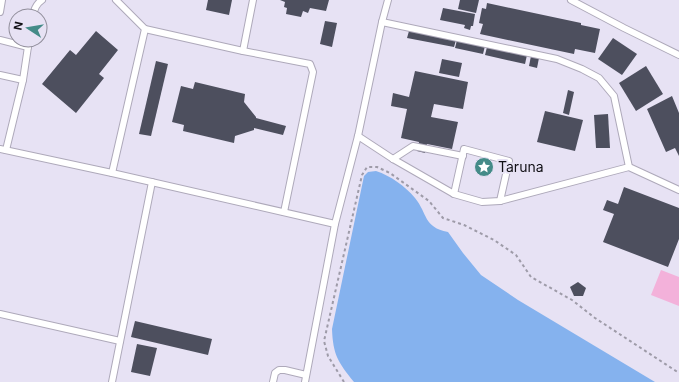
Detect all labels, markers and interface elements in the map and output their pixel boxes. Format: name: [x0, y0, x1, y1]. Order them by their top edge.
north arrow: [8, 8, 48, 48]
text: N: [10, 20, 26, 31]
place icon: Taruna: [473, 156, 495, 178]
place label: Taruna: [498, 158, 544, 175]

